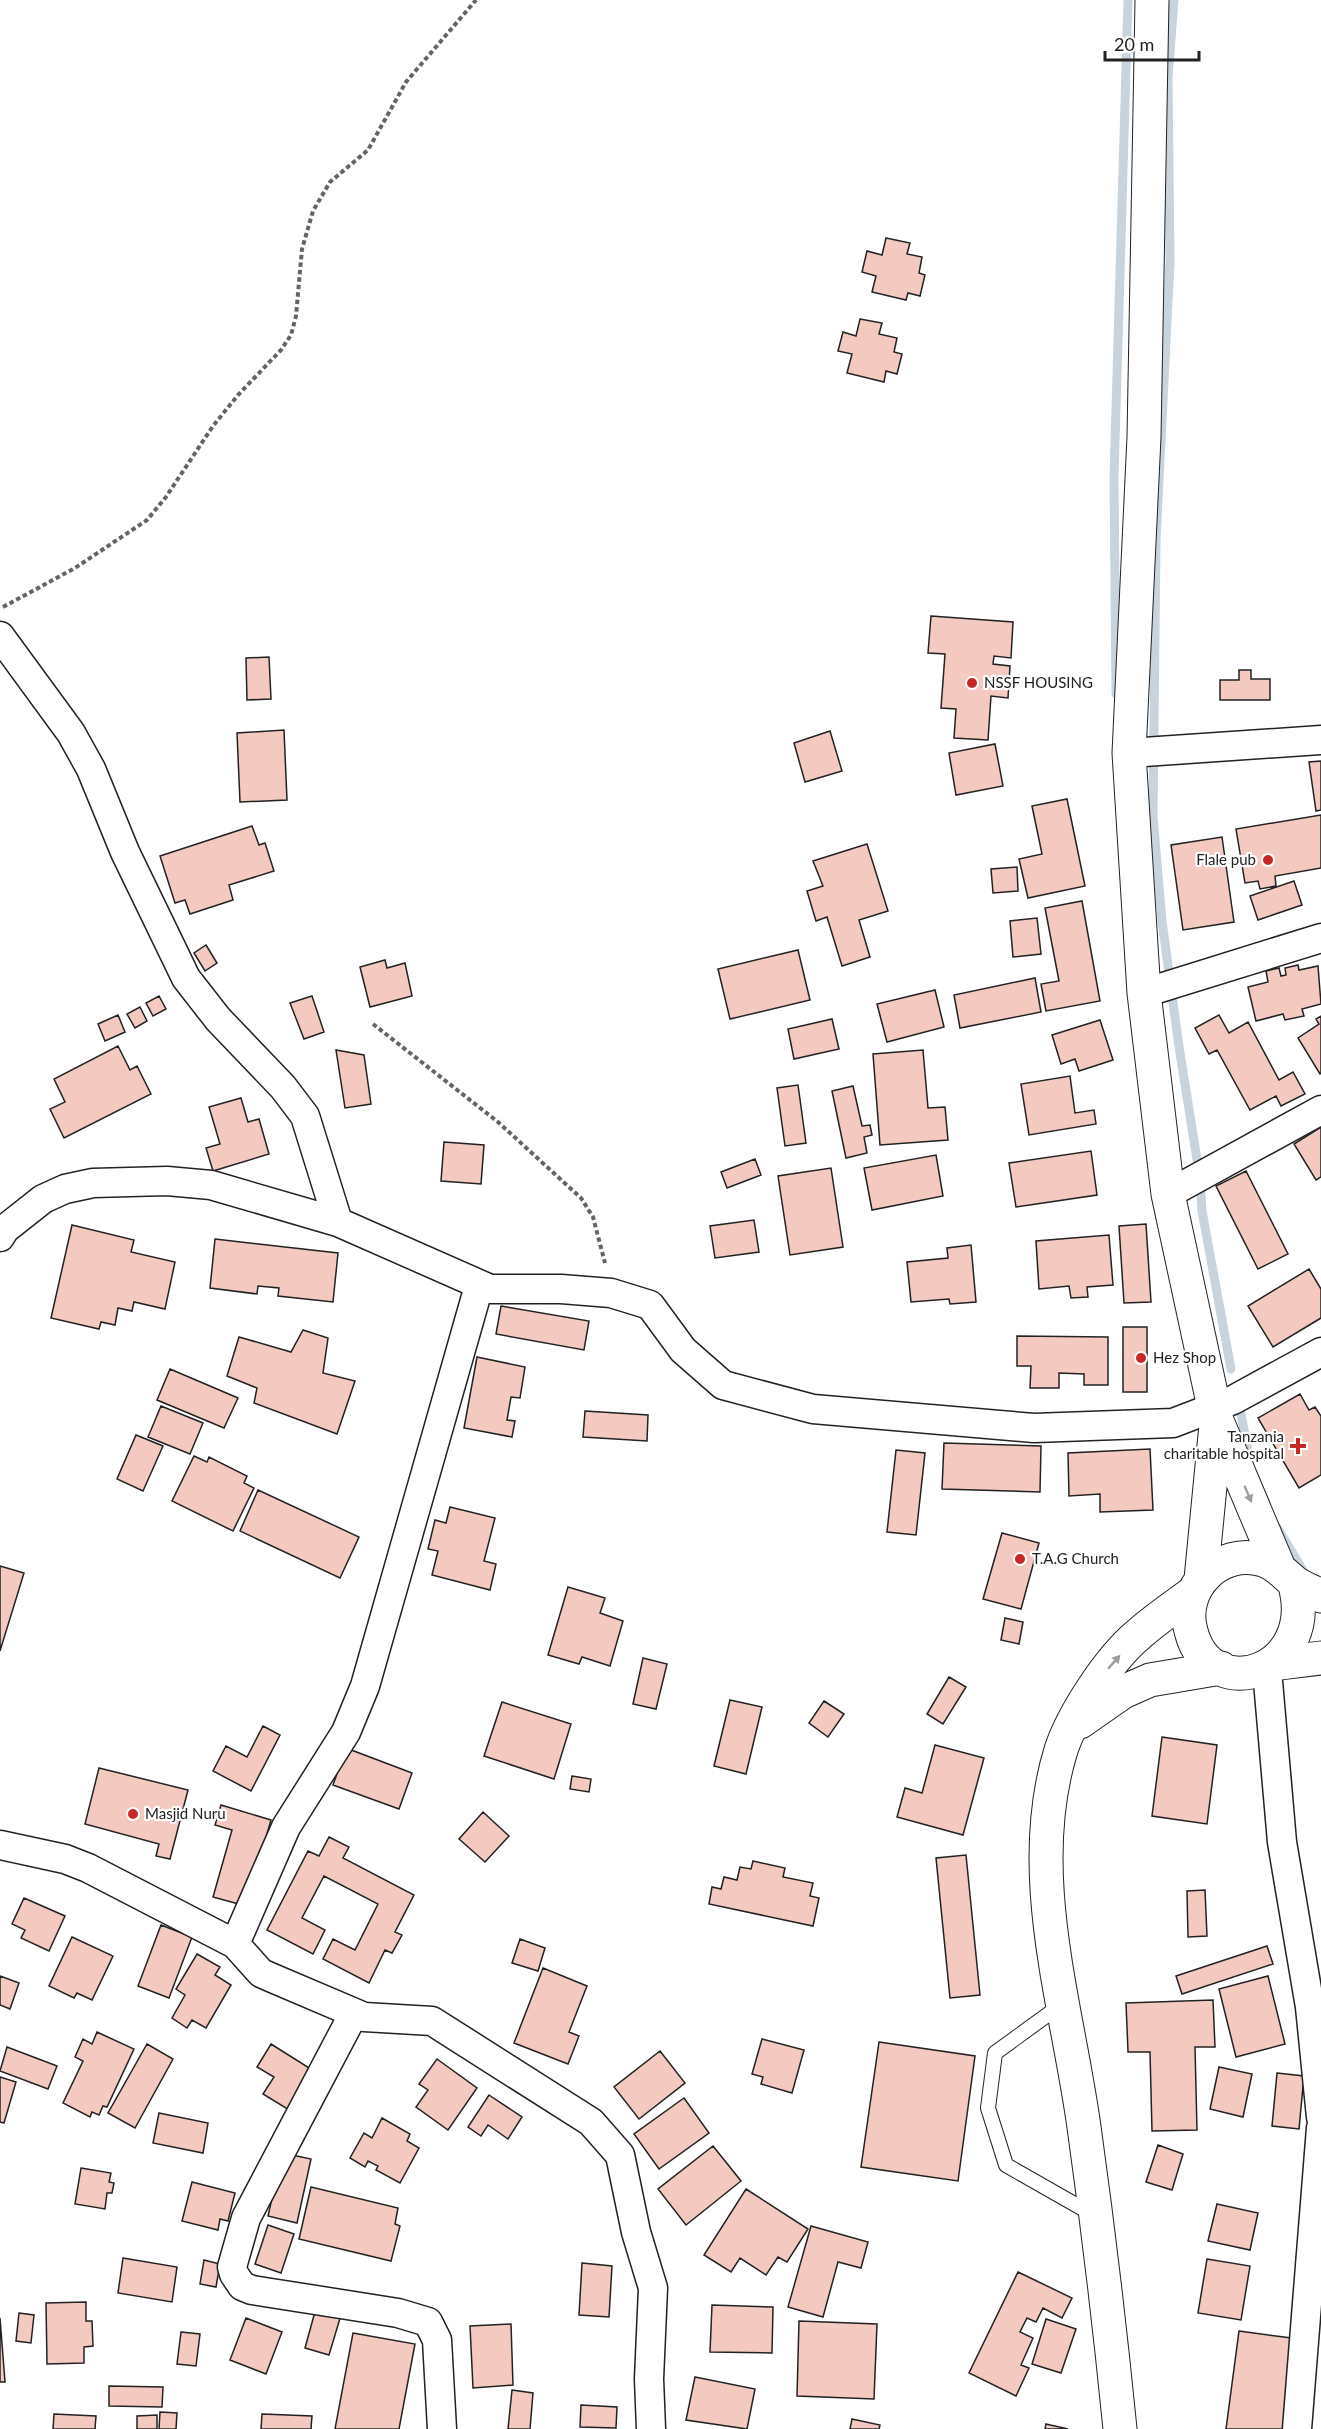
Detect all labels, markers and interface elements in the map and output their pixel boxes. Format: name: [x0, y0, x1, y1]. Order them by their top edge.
scale bar: [1105, 24, 1200, 62]
text: 20 m: [1114, 33, 1154, 55]
place label: NSSF HOUSING: [984, 673, 1093, 691]
marker: NSSF HOUSING: [965, 676, 979, 690]
place label: Flale pub: [1196, 850, 1256, 868]
marker: Flale pub: [1261, 853, 1275, 867]
place label: Hez Shop: [1153, 1348, 1216, 1366]
marker: Hez Shop: [1134, 1351, 1148, 1365]
place label: Tanzania charitable hospital: [1164, 1427, 1284, 1462]
marker: Tanzania charitable hospital: [1289, 1437, 1307, 1455]
one-way arrow: [1244, 1485, 1253, 1503]
place label: T.A.G Church: [1032, 1549, 1119, 1567]
marker: T.A.G Church: [1013, 1552, 1027, 1566]
one-way arrow: [1107, 1655, 1120, 1670]
place label: Masjid Nuru: [145, 1804, 226, 1822]
marker: Masjid Nuru: [126, 1807, 140, 1821]

